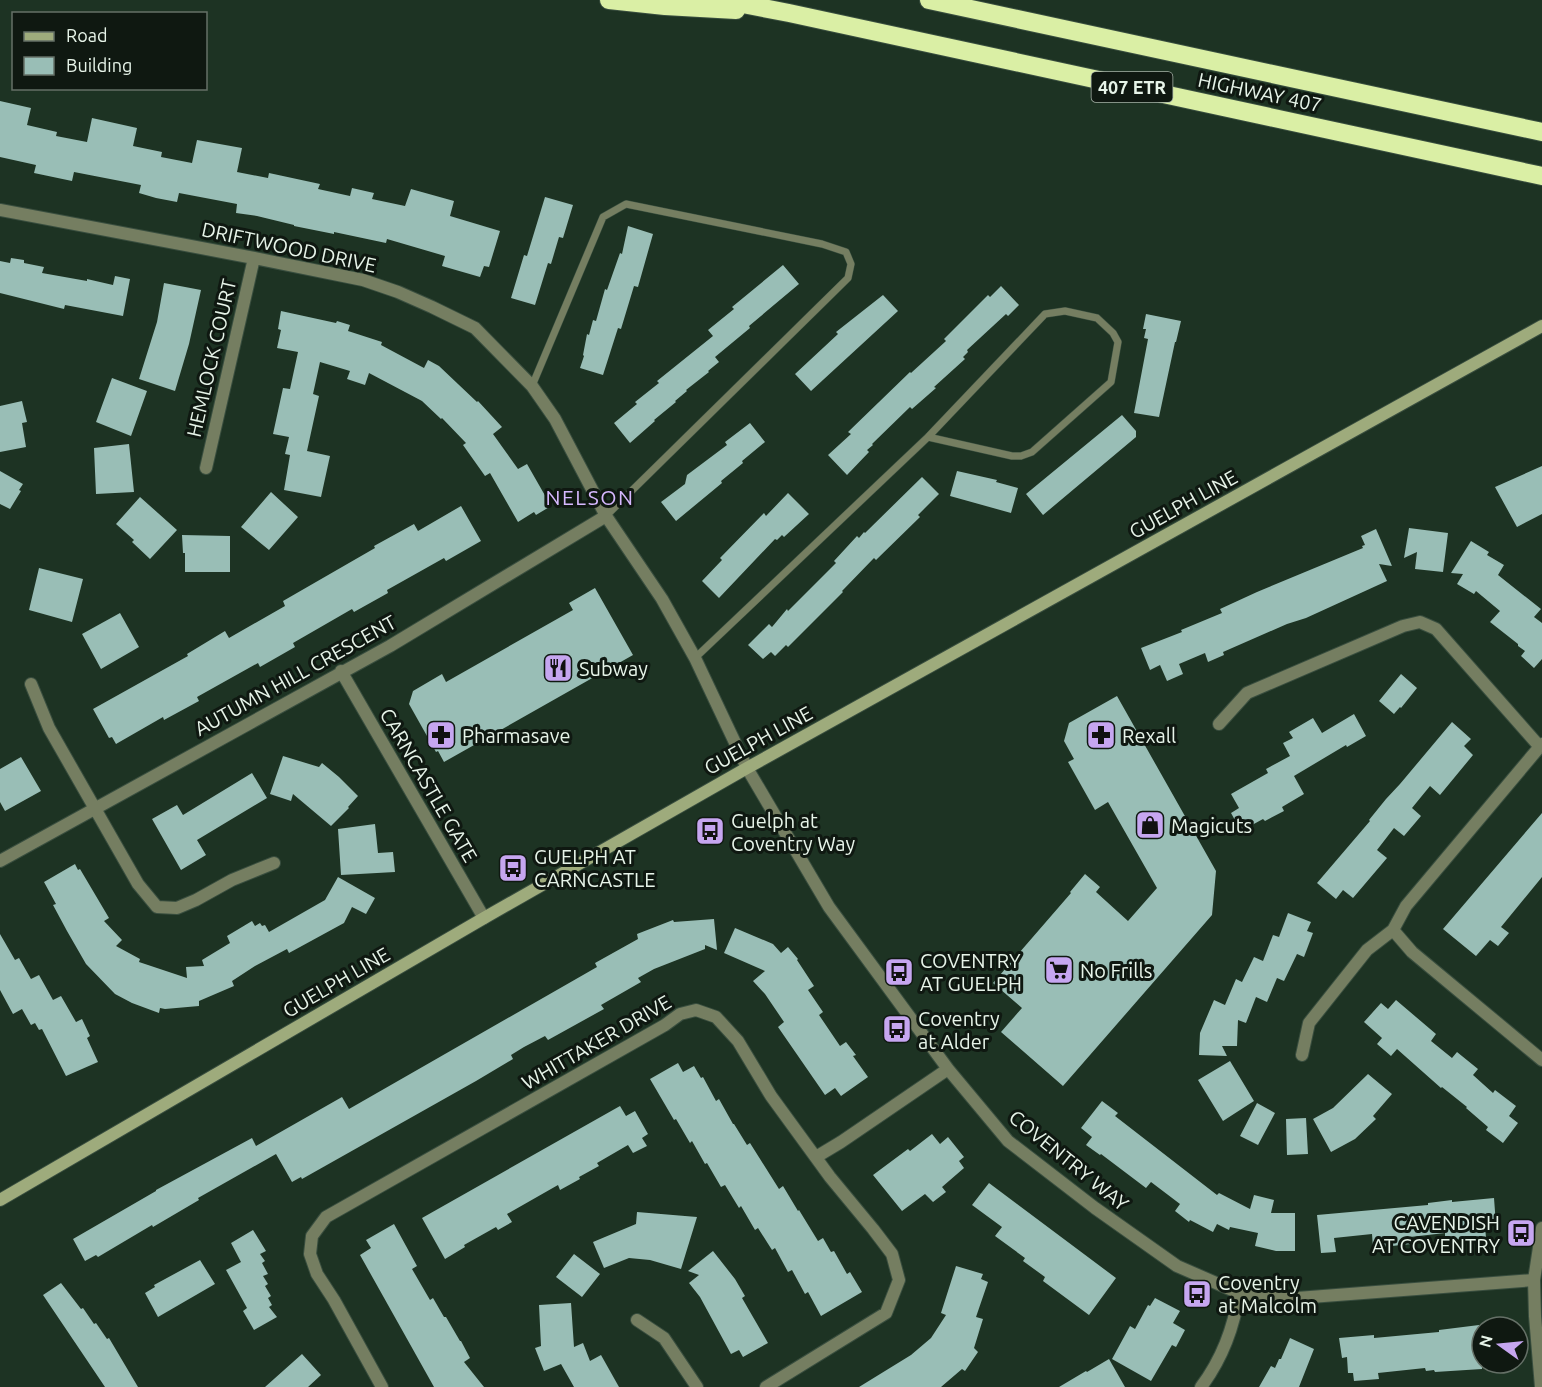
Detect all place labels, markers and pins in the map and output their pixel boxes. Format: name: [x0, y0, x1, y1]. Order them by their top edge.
restaurant icon: Subway: [542, 652, 574, 684]
place label: Subway: [579, 657, 648, 680]
pharmacy icon: Pharmasave: [425, 719, 457, 751]
pharmacy icon: Rexall: [1085, 719, 1117, 751]
place label: Pharmasave: [462, 724, 570, 747]
place label: Rexall: [1122, 724, 1176, 747]
place label: Guelph at Coventry Way: [731, 809, 856, 855]
shop icon: Magicuts: [1134, 809, 1166, 841]
place label: Magicuts: [1171, 814, 1252, 837]
bus stop icon: Guelph at Coventry Way: [694, 815, 726, 847]
place label: GUELPH AT CARNCASTLE: [534, 845, 655, 891]
bus stop icon: GUELPH AT CARNCASTLE: [497, 852, 529, 884]
place label: COVENTRY AT GUELPH: [920, 949, 1022, 995]
supermarket icon: No Frills: [1043, 954, 1075, 986]
bus stop icon: COVENTRY AT GUELPH: [883, 956, 915, 988]
place label: No Frills: [1080, 959, 1152, 982]
place label: Coventry at Alder: [918, 1007, 1000, 1053]
bus stop icon: Coventry at Alder: [881, 1013, 913, 1045]
place label: CAVENDISH AT COVENTRY: [1372, 1211, 1500, 1257]
bus stop icon: CAVENDISH AT COVENTRY: [1505, 1217, 1537, 1249]
place label: Coventry at Malcolm: [1218, 1271, 1317, 1317]
bus stop icon: Coventry at Malcolm: [1181, 1278, 1213, 1310]

